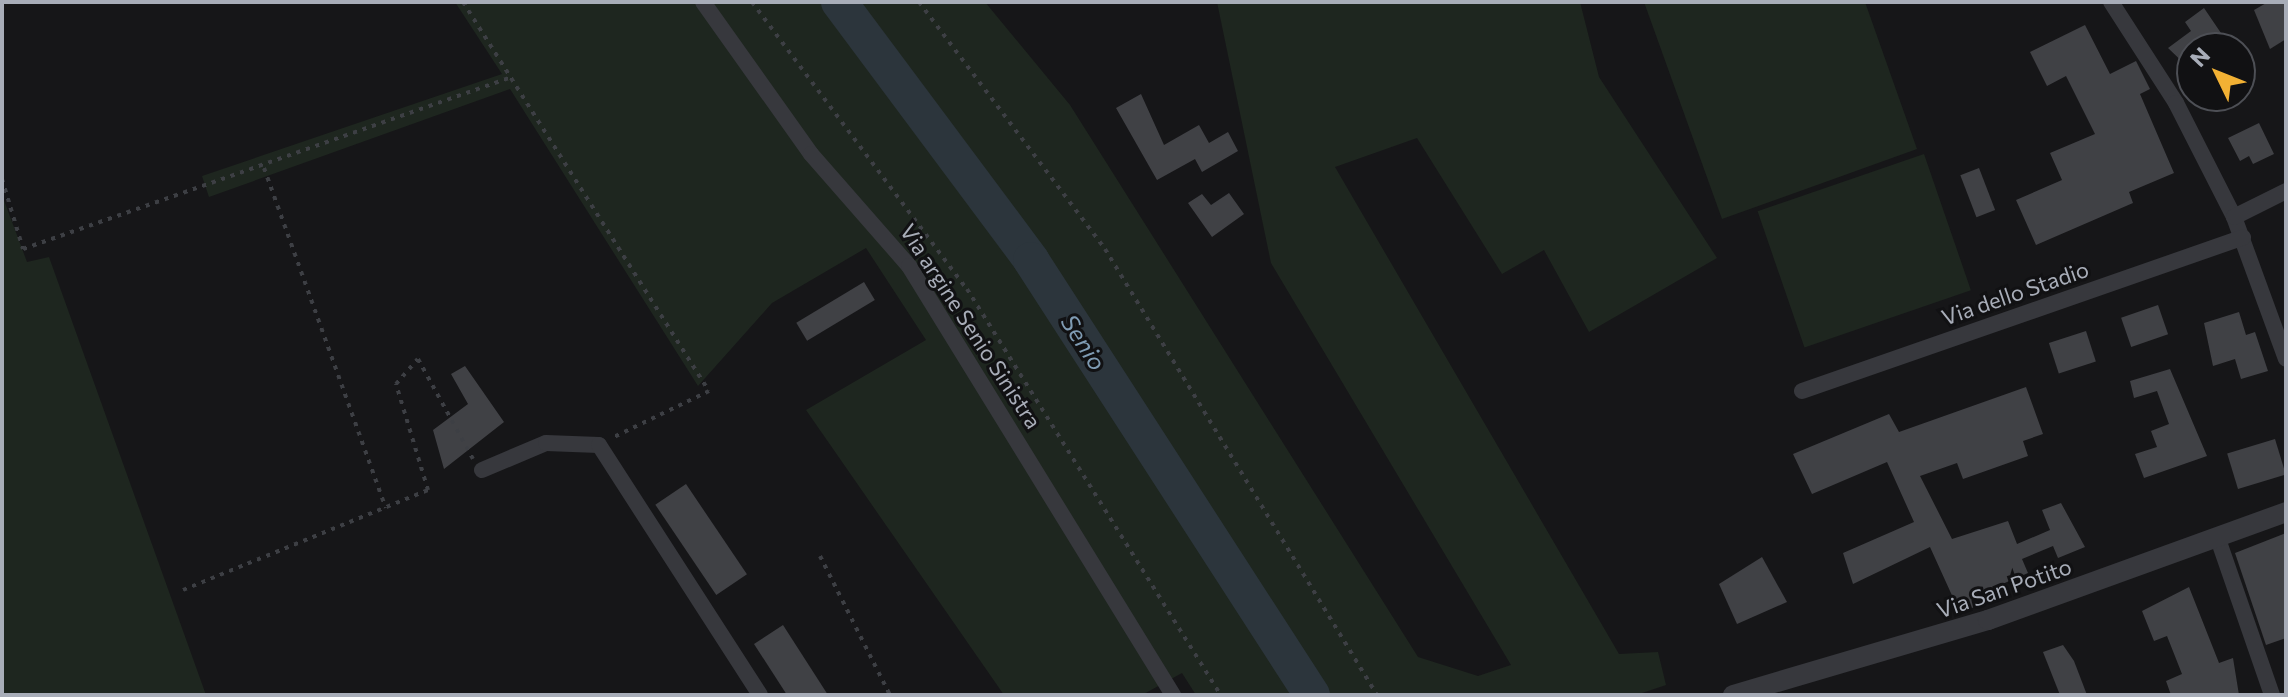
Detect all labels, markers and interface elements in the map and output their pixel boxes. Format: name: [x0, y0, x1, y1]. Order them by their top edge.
north arrow: [2176, 32, 2256, 112]
text: N: [2184, 41, 2215, 72]
street label: Via argine Senio Sinistra: [895, 219, 1047, 433]
street label: Via dello Stadio: [1938, 255, 2092, 331]
water label: Senio: [1055, 309, 1113, 375]
street label: Via San Potito: [1933, 553, 2075, 623]

